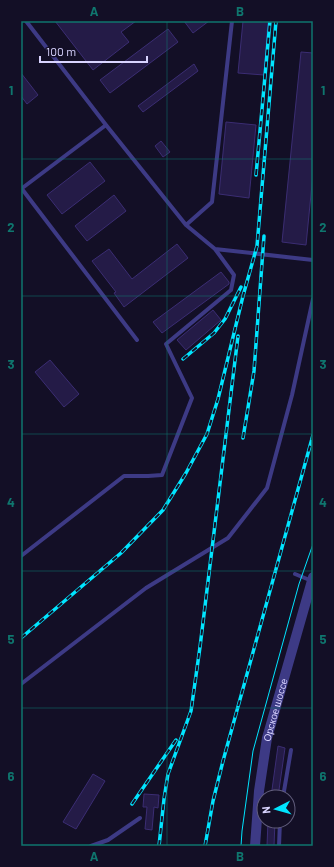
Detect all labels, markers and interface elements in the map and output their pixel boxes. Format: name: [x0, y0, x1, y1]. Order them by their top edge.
text: A: [90, 3, 99, 19]
text: B: [236, 3, 244, 19]
scale bar: [40, 38, 147, 64]
text: 100 m: [46, 44, 76, 58]
text: 1: [9, 82, 13, 98]
text: 1: [321, 82, 325, 98]
text: 2: [7, 219, 15, 235]
text: 2: [319, 219, 327, 235]
text: 3: [7, 356, 15, 372]
text: 3: [319, 356, 327, 372]
text: 4: [7, 494, 15, 510]
text: 4: [319, 494, 327, 510]
text: 5: [7, 631, 15, 647]
text: 5: [319, 631, 327, 647]
street label: Орское шоссе: [260, 676, 290, 743]
text: 6: [8, 768, 15, 784]
text: 6: [320, 768, 327, 784]
north arrow: [256, 789, 296, 829]
text: N: [259, 806, 272, 814]
text: A: [90, 848, 99, 864]
text: B: [236, 848, 244, 864]

